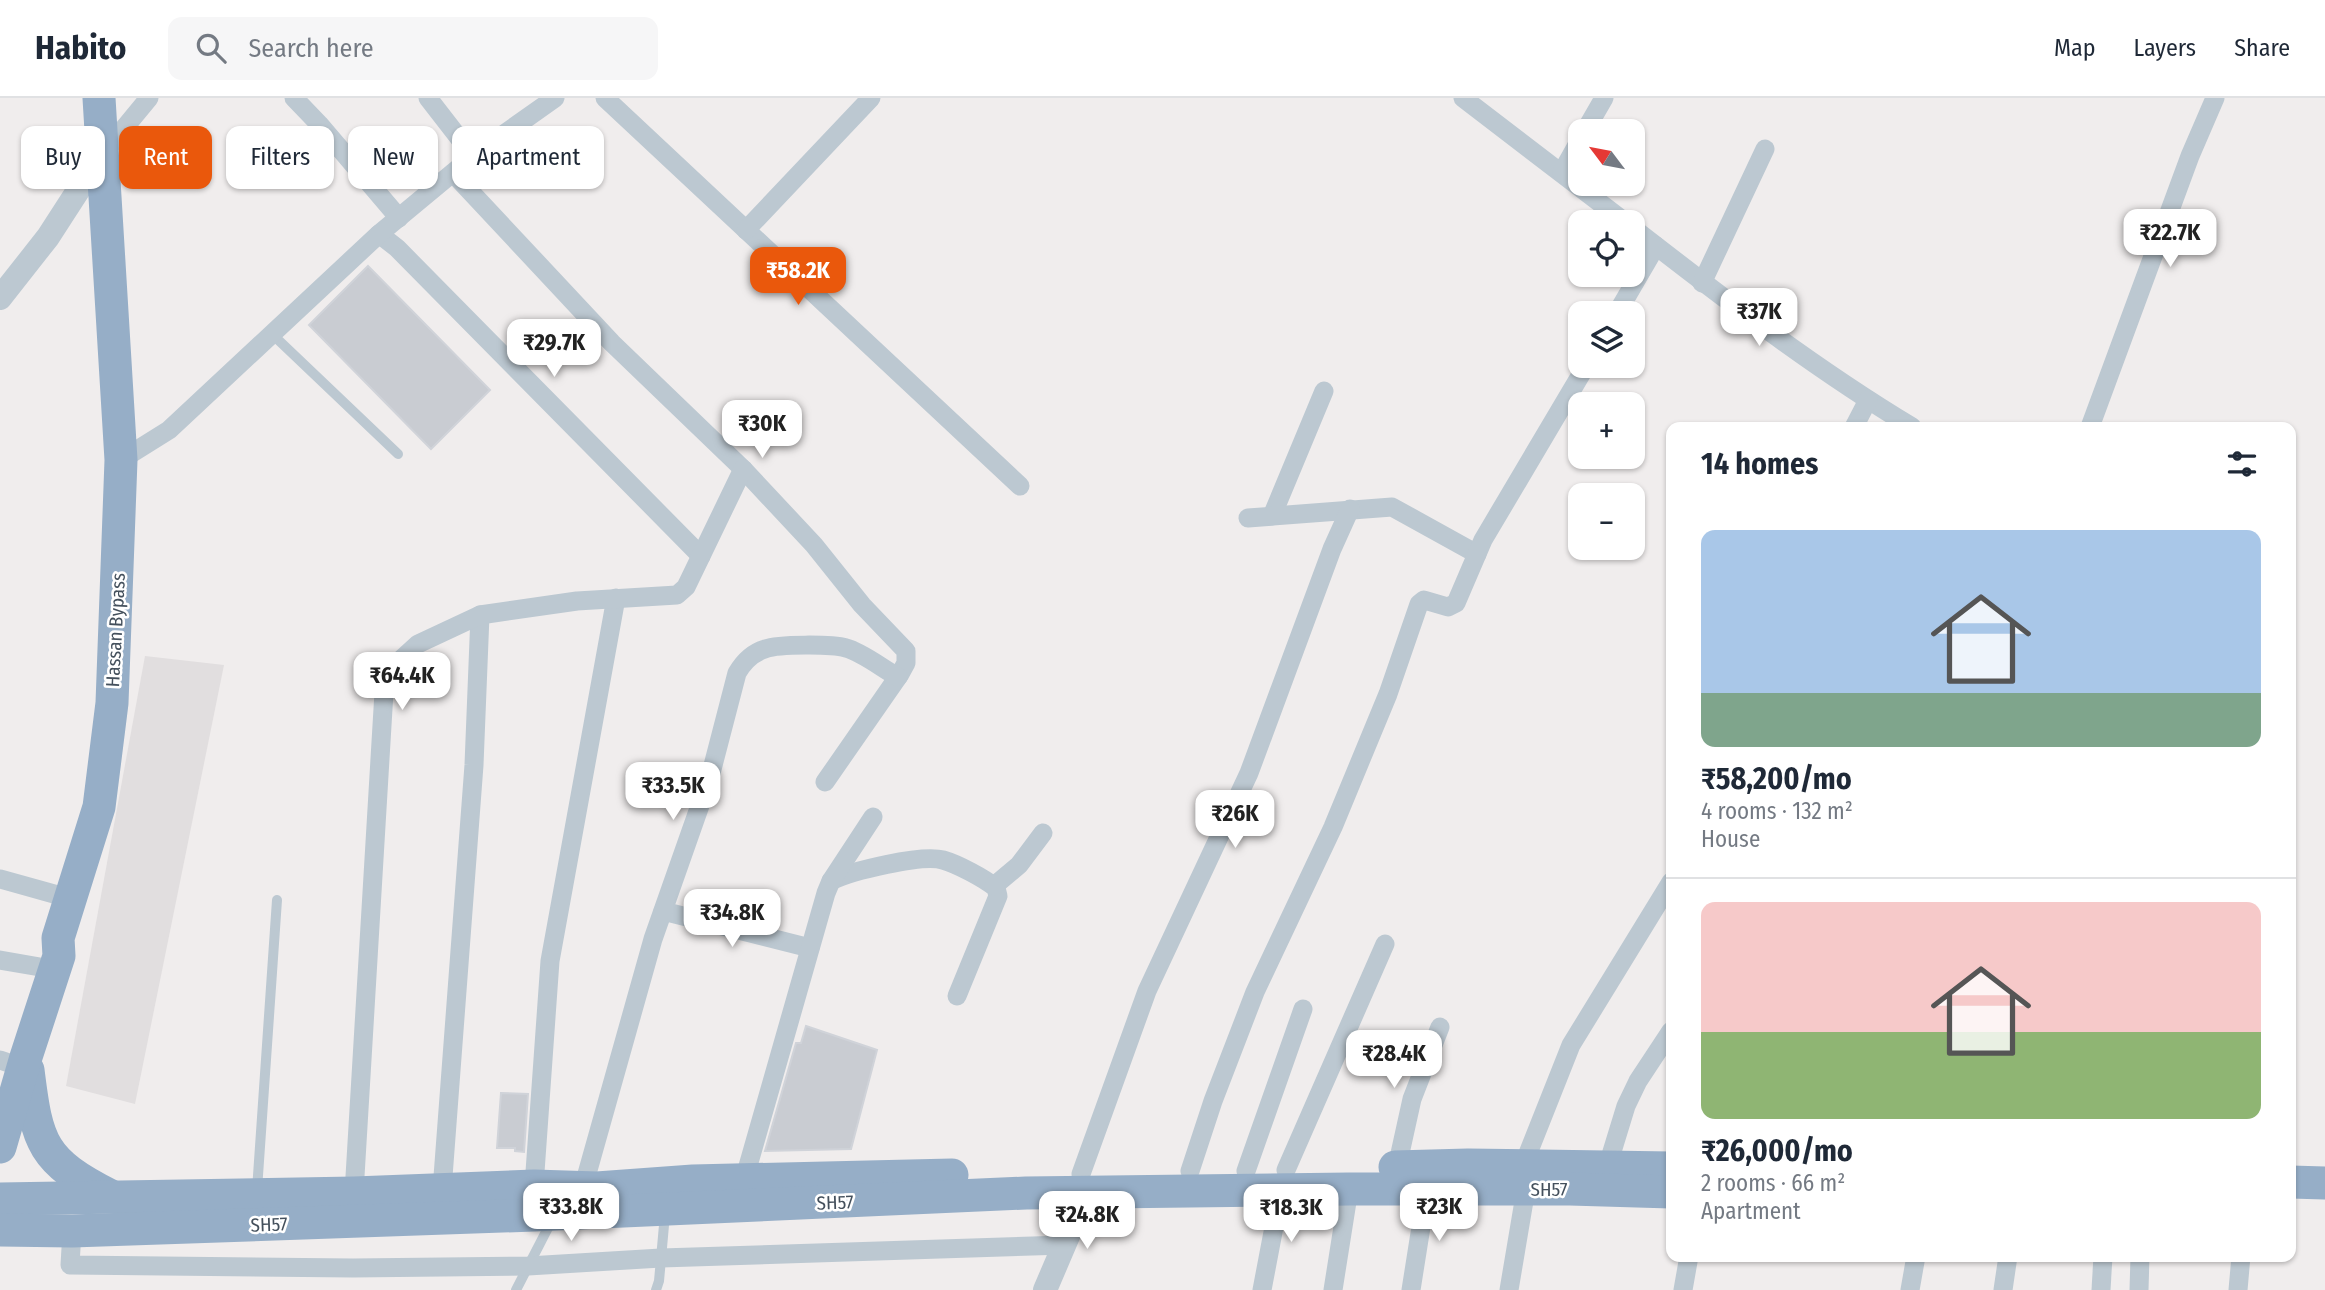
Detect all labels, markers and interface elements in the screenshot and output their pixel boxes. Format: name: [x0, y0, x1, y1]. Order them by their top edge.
search box: [168, 17, 658, 80]
text: Habito: [35, 28, 126, 68]
icon: search: [192, 29, 230, 67]
text: Search here: [248, 33, 374, 64]
text: Map: [2054, 34, 2096, 62]
text: Layers: [2134, 34, 2196, 62]
text: Share: [2234, 34, 2290, 62]
north arrow: [1568, 119, 1645, 196]
map controls: [1568, 119, 1645, 560]
chip: Buy: [21, 126, 105, 189]
chip: Rent: [119, 126, 212, 189]
chip: Filters: [226, 126, 334, 189]
chip: New: [348, 126, 438, 189]
chip: Apartment: [452, 126, 604, 189]
pin: ₹22.7K: [2113, 209, 2227, 269]
button: locate: [1568, 210, 1645, 287]
text: ₹22.7K: [2140, 218, 2200, 246]
pin: ₹58.2K: [741, 248, 855, 307]
text: ₹58.2K: [766, 256, 830, 284]
pin: ₹37K: [1718, 288, 1800, 348]
text: ₹37K: [1736, 297, 1782, 325]
button: layers: [1568, 301, 1645, 378]
pin: ₹29.7K: [497, 320, 611, 379]
text: ₹29.7K: [523, 328, 585, 356]
button: +: [1568, 392, 1645, 469]
pin: ₹30K: [721, 400, 803, 460]
text: ₹30K: [738, 409, 786, 437]
icon: filters: [2223, 445, 2261, 483]
text: 14 homes: [1701, 446, 1818, 482]
button: −: [1568, 483, 1645, 560]
street label: Hassan Bypass: [101, 572, 130, 688]
icon: home: [1918, 576, 2044, 702]
pin: ₹64.4K: [345, 652, 459, 712]
text: ₹64.4K: [369, 661, 435, 689]
text: ₹58,200/mo: [1701, 761, 1852, 797]
pin: ₹33.5K: [616, 762, 730, 822]
text: ₹33.5K: [641, 771, 705, 799]
pin: ₹26K: [1194, 790, 1276, 850]
text: 4 rooms · 132 m²: [1701, 797, 1853, 825]
text: ₹26K: [1211, 799, 1259, 827]
text: House: [1701, 825, 1760, 853]
pin: ₹34.8K: [675, 890, 789, 949]
text: ₹34.8K: [700, 898, 764, 926]
icon: home: [1918, 948, 2044, 1074]
pin: ₹28.4K: [1337, 1030, 1451, 1090]
text: ₹28.4K: [1362, 1039, 1426, 1067]
text: ₹26,000/mo: [1701, 1133, 1853, 1169]
text: 2 rooms · 66 m²: [1701, 1169, 1845, 1197]
street label: SH57: [1531, 1178, 1568, 1201]
pin: ₹33.8K: [514, 1184, 628, 1243]
pin: ₹18.3K: [1234, 1184, 1348, 1244]
pin: ₹23K: [1398, 1184, 1480, 1243]
street label: SH57: [816, 1190, 854, 1215]
text: ₹33.8K: [539, 1192, 603, 1220]
pin: ₹24.8K: [1030, 1192, 1144, 1251]
text: ₹23K: [1416, 1192, 1462, 1220]
text: ₹18.3K: [1260, 1193, 1323, 1221]
text: Apartment: [1701, 1197, 1801, 1225]
text: ₹24.8K: [1055, 1200, 1119, 1228]
street label: SH57: [250, 1212, 288, 1237]

